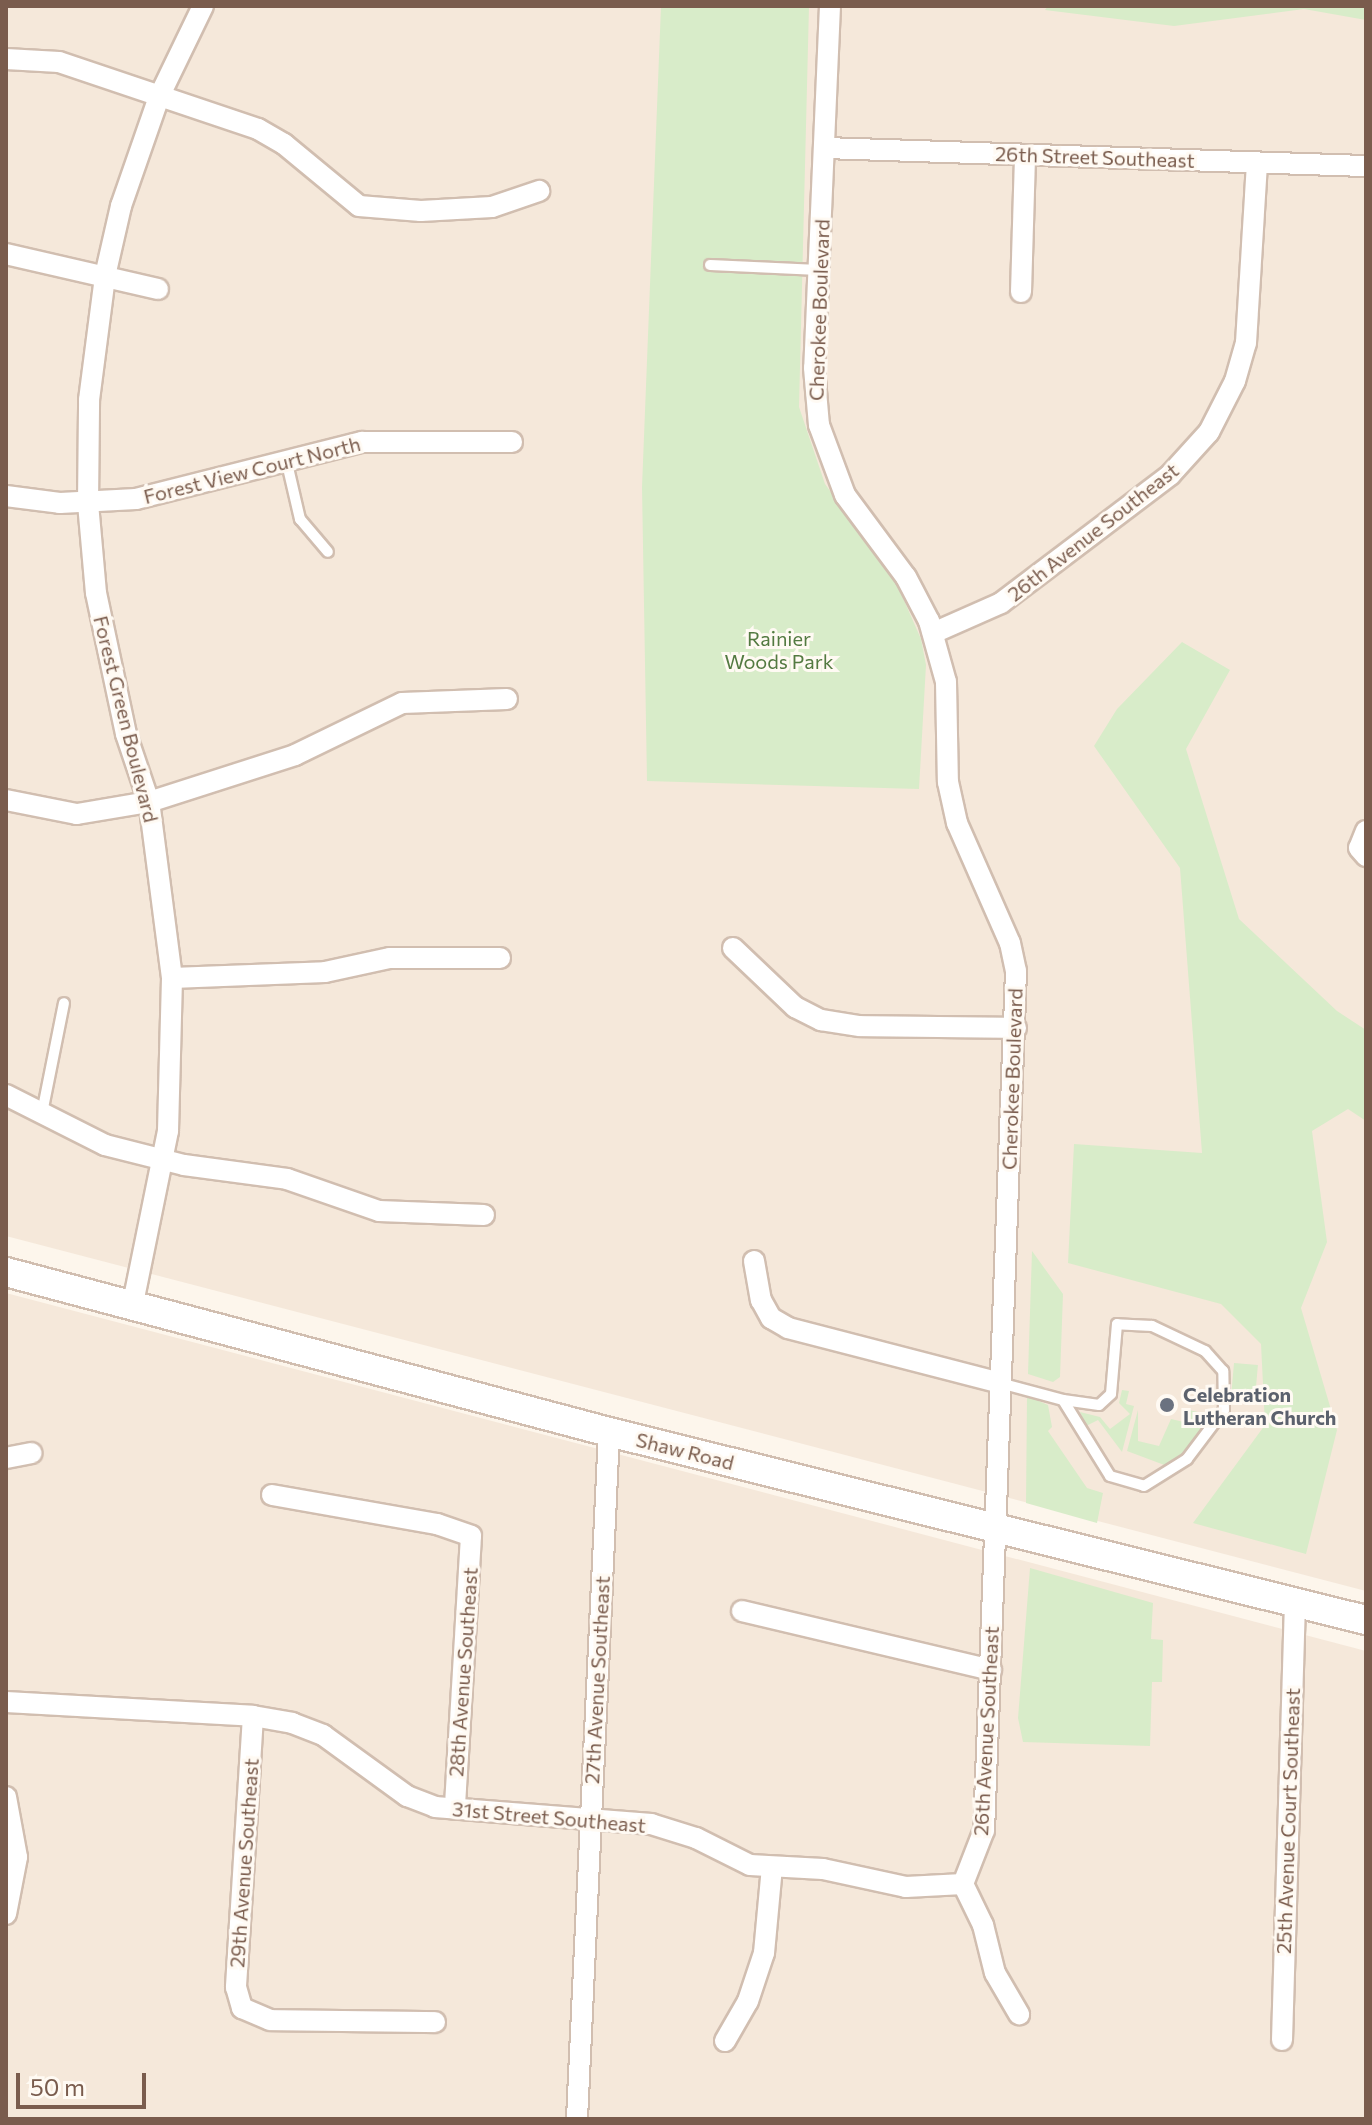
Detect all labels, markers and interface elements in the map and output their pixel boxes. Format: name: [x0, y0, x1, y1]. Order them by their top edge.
street label: 26th Street Southeast: [995, 142, 1195, 172]
street label: Cherokee Boulevard: [804, 219, 834, 401]
street label: Forest View Court North: [141, 431, 363, 509]
street label: 26th Avenue Southeast: [1003, 458, 1183, 606]
street label: Forest Green Boulevard: [89, 613, 163, 825]
park label: Rainier Woods Park: [724, 627, 834, 674]
street label: Cherokee Boulevard: [997, 988, 1027, 1170]
place label: Celebration Lutheran Church: [1183, 1382, 1336, 1429]
marker: Celebration Lutheran Church: [1158, 1396, 1176, 1414]
street label: Shaw Road: [634, 1427, 736, 1475]
street label: 28th Avenue Southeast: [444, 1566, 482, 1778]
street label: 27th Avenue Southeast: [580, 1575, 614, 1785]
street label: 26th Avenue Southeast: [969, 1626, 1003, 1836]
street label: 25th Avenue Court Southeast: [1271, 1688, 1305, 1954]
street label: 29th Avenue Southeast: [225, 1757, 263, 1969]
street label: 31st Street Southeast: [451, 1797, 647, 1837]
scale bar: [20, 2057, 150, 2107]
text: 50 m: [30, 2072, 85, 2101]

